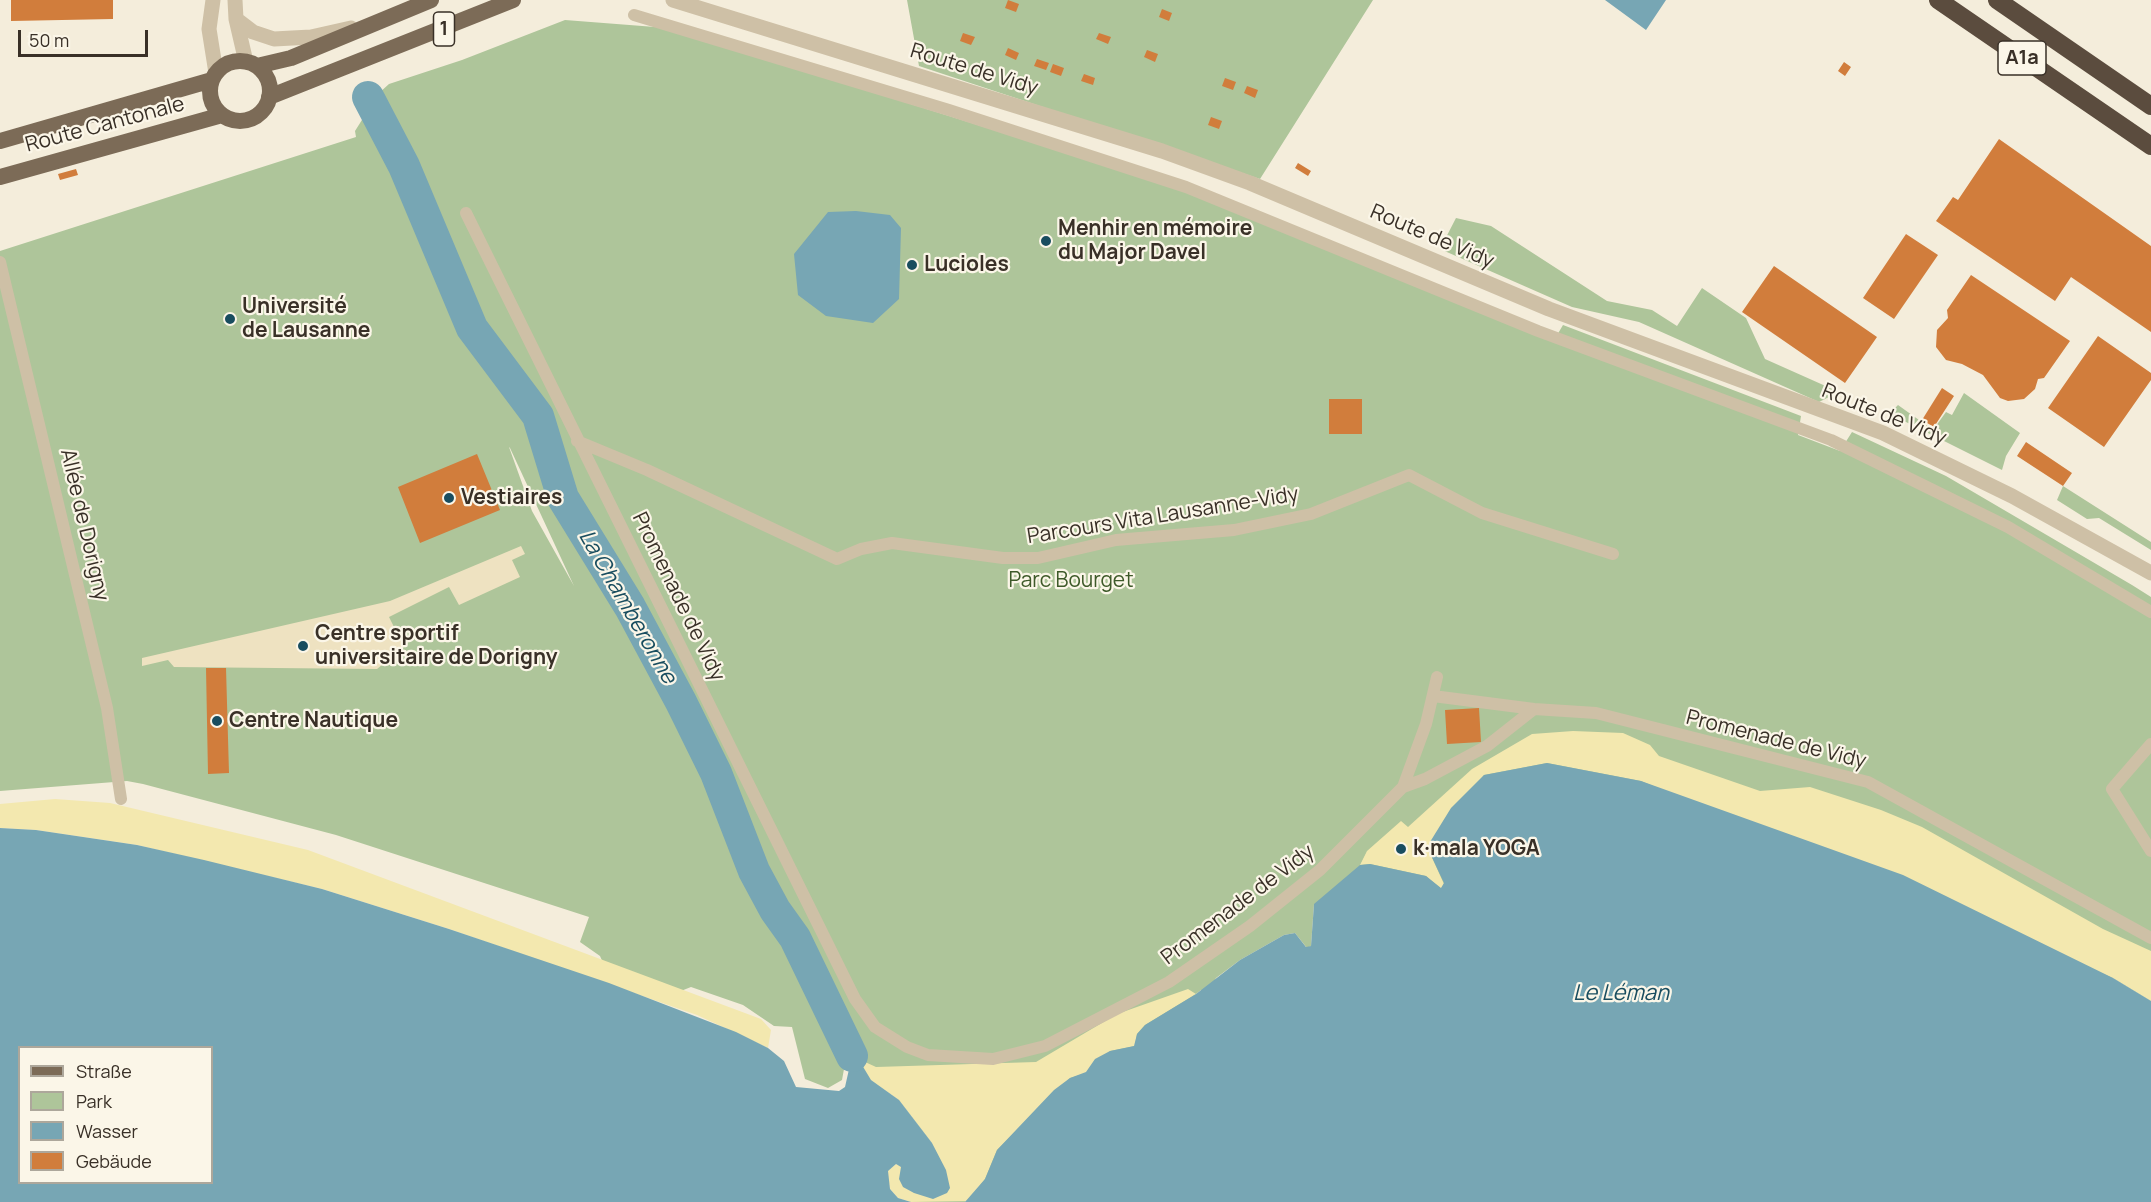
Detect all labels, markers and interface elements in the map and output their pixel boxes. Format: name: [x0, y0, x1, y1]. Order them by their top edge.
road number: 1: [434, 12, 454, 46]
scale bar: [21, 18, 152, 56]
text: 50 m: [29, 28, 69, 52]
street label: Route de Vidy: [907, 39, 1041, 101]
road number: A1a: [1998, 41, 2046, 75]
street label: Route Cantonale: [23, 92, 187, 158]
street label: Route de Vidy: [1366, 200, 1498, 274]
place label: Menhir en mémoire du Major Davel: [1058, 216, 1252, 266]
marker: Menhir en mémoire du Major Davel: [1039, 234, 1053, 248]
place label: Lucioles: [924, 252, 1009, 278]
marker: Lucioles: [905, 258, 919, 272]
place label: Université de Lausanne: [242, 294, 370, 344]
marker: Université de Lausanne: [223, 312, 237, 326]
street label: Route de Vidy: [1818, 379, 1950, 451]
street label: Allée de Dorigny: [54, 446, 114, 604]
street label: Parcours Vita Lausanne-Vidy: [1025, 482, 1301, 550]
place label: Vestiaires: [461, 485, 562, 511]
marker: Vestiaires: [442, 491, 456, 505]
street label: Promenade de Vidy: [626, 508, 730, 686]
water label: La Chamberonne: [572, 525, 682, 689]
park label: Parc Bourget: [1008, 568, 1134, 594]
place label: Centre sportif universitaire de Dorigny: [315, 621, 557, 671]
marker: Centre sportif universitaire de Dorigny: [296, 639, 310, 653]
street label: Promenade de Vidy: [1683, 705, 1869, 775]
place label: Centre Nautique: [229, 708, 398, 734]
marker: Centre Nautique: [210, 714, 224, 728]
place label: k·mala YOGA: [1413, 836, 1540, 862]
street label: Promenade de Vidy: [1157, 839, 1319, 971]
marker: k·mala YOGA: [1394, 842, 1408, 856]
water label: Le Léman: [1573, 981, 1669, 1007]
legend: [18, 1046, 213, 1184]
text: Straße: [76, 1059, 132, 1083]
text: Park: [76, 1089, 112, 1113]
text: Wasser: [76, 1119, 138, 1143]
text: Gebäude: [76, 1149, 152, 1173]

